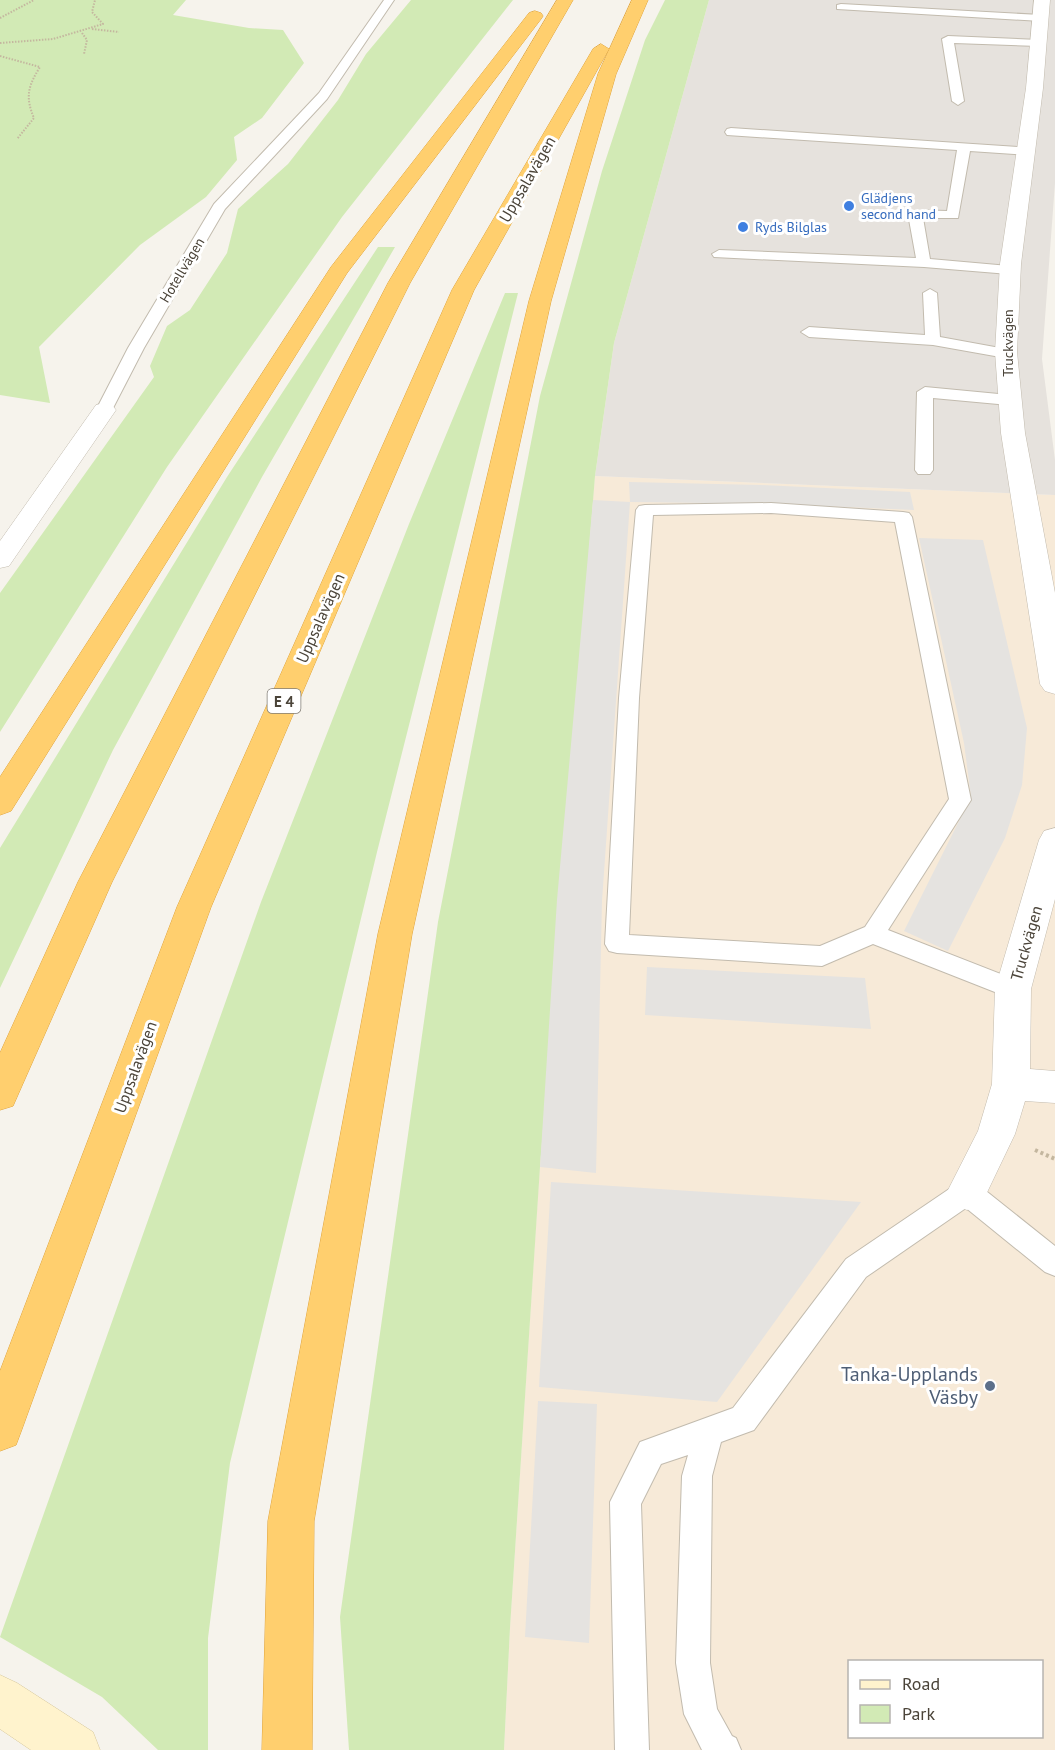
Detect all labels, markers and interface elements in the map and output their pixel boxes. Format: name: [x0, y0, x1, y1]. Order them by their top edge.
street label: Uppsalavägen: [494, 132, 560, 226]
place label: Glädjens second hand: [861, 189, 936, 223]
marker: Glädjens second hand: [842, 199, 856, 213]
place label: Ryds Bilglas: [755, 218, 827, 236]
marker: Ryds Bilglas: [736, 220, 750, 234]
street label: Hotellvägen: [156, 234, 208, 306]
street label: Truckvägen: [999, 309, 1017, 377]
street label: Uppsalavägen: [291, 570, 349, 666]
road number: E 4: [268, 689, 300, 713]
street label: Truckvägen: [1006, 903, 1046, 983]
street label: Uppsalavägen: [109, 1018, 161, 1116]
place label: Tanka-Upplands Väsby: [841, 1361, 979, 1410]
marker: Tanka-Upplands Väsby: [983, 1379, 997, 1393]
legend: [848, 1660, 1043, 1738]
text: Road: [902, 1672, 940, 1695]
text: Park: [902, 1702, 935, 1725]

